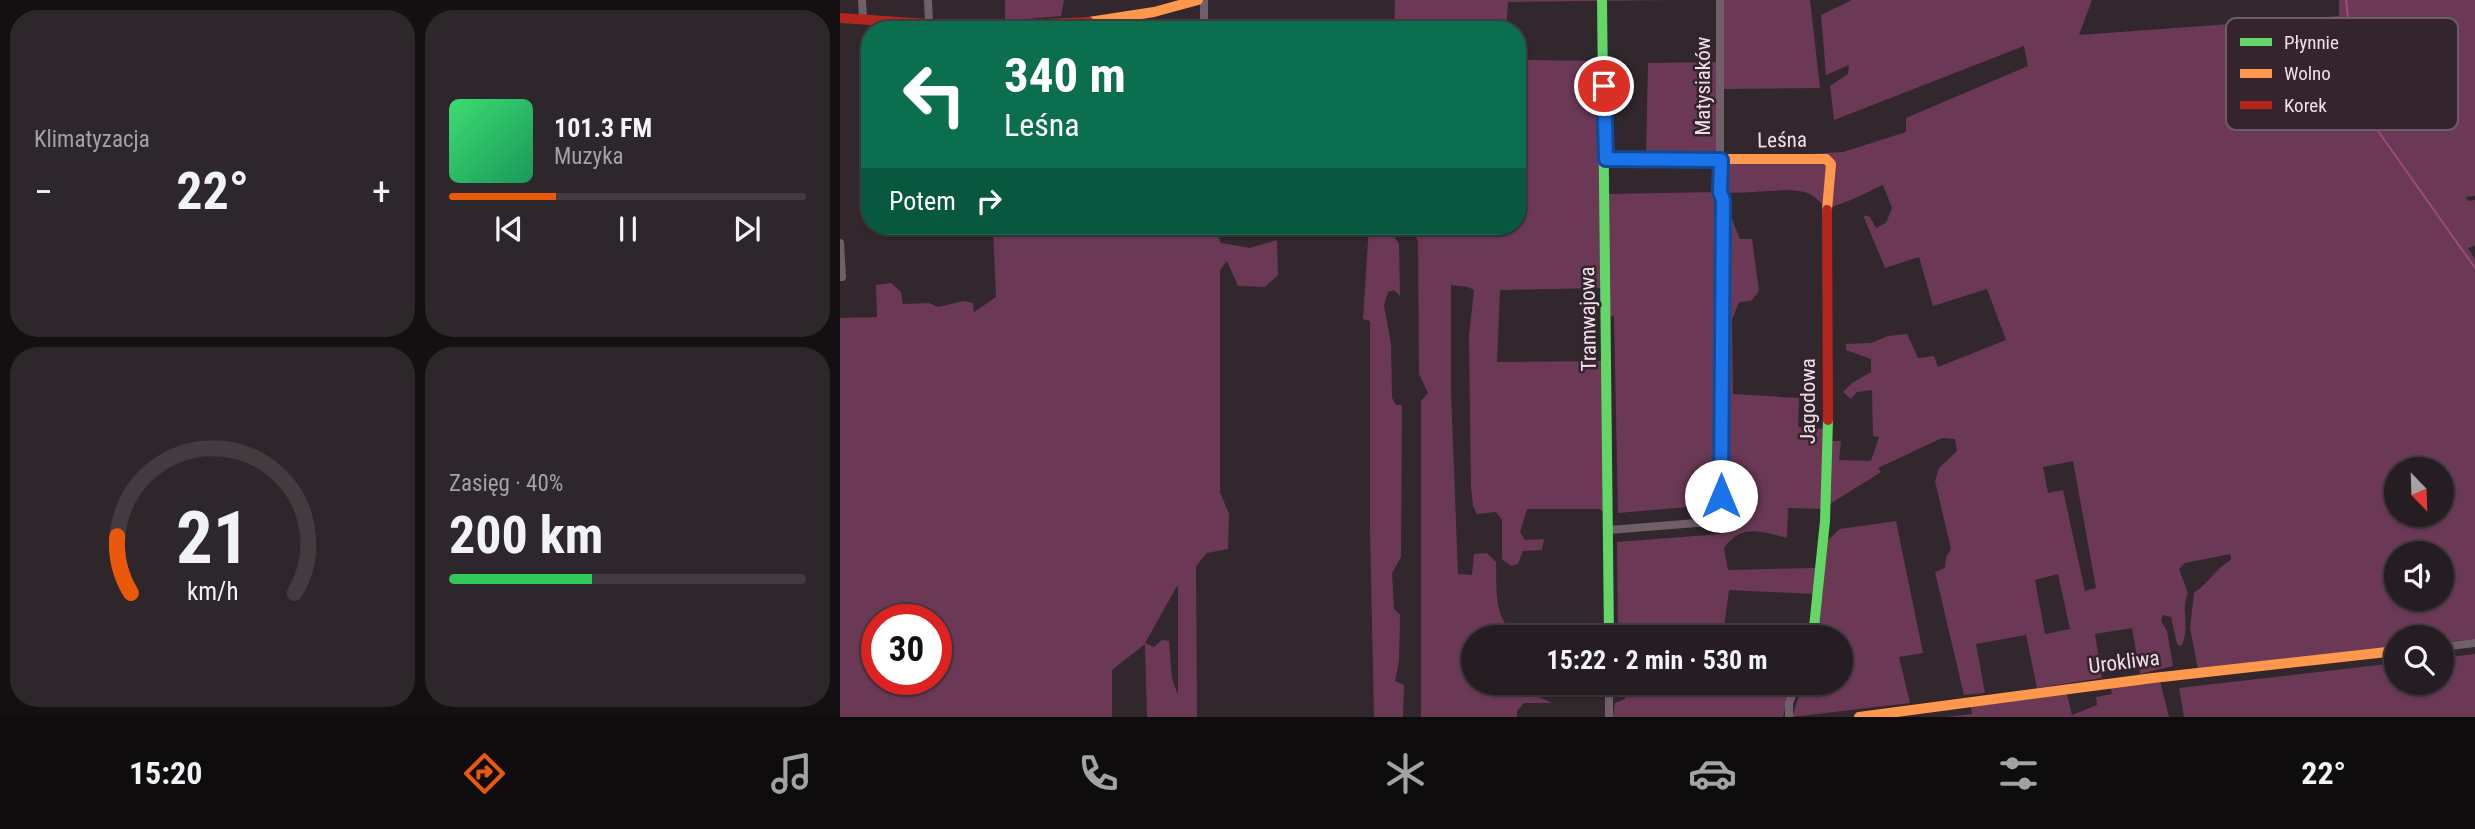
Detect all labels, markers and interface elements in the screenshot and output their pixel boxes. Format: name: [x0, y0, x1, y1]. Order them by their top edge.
legend: [2226, 18, 2458, 130]
text: Płynnie: [2284, 31, 2339, 54]
street label: Matysiaków: [1691, 36, 1715, 136]
text: 340 m: [1004, 47, 1126, 104]
icon: left: [889, 49, 980, 140]
pin: [1574, 56, 1634, 116]
text: Wolno: [2284, 62, 2331, 85]
icon: arrive: [1585, 67, 1623, 105]
text: Korek: [2284, 94, 2327, 117]
text: Leśna: [1004, 106, 1080, 144]
text: 101.3 FM: [554, 113, 652, 143]
text: Klimatyzacja: [34, 126, 150, 153]
street label: Leśna: [1757, 128, 1807, 152]
text: Muzyka: [554, 143, 624, 170]
text: 22°: [176, 161, 249, 222]
text: −: [34, 170, 53, 214]
text: +: [372, 170, 391, 214]
icon: right: [970, 182, 1008, 220]
text: Potem: [889, 186, 956, 216]
icon: previous: [490, 210, 528, 248]
icon: pause: [609, 210, 647, 248]
icon: next: [728, 210, 766, 248]
street label: Tramwajowa: [1575, 266, 1601, 372]
street label: Jagodowa: [1796, 358, 1820, 444]
north arrow: [2384, 457, 2454, 527]
map controls: [2384, 457, 2454, 695]
position arrow: [1684, 459, 1758, 533]
text: Zasięg · 40%: [449, 470, 563, 497]
text: 21: [176, 495, 249, 581]
text: 200 km: [449, 505, 603, 566]
button: sound: [2384, 541, 2454, 611]
text: km/h: [187, 577, 238, 606]
speed limit sign: 30: [861, 604, 952, 695]
button: search: [2384, 625, 2454, 695]
text: 15:22 · 2 min · 530 m: [1547, 645, 1767, 675]
street label: Urokliwa: [2087, 646, 2161, 678]
icon: directions: [460, 749, 509, 798]
icon: music: [767, 749, 816, 798]
icon: phone: [1074, 749, 1123, 798]
icon: climate: [1381, 749, 1430, 798]
icon: car: [1688, 749, 1737, 798]
icon: filters: [1994, 749, 2043, 798]
text: 15:20: [129, 754, 202, 792]
text: 22°: [2301, 754, 2346, 792]

